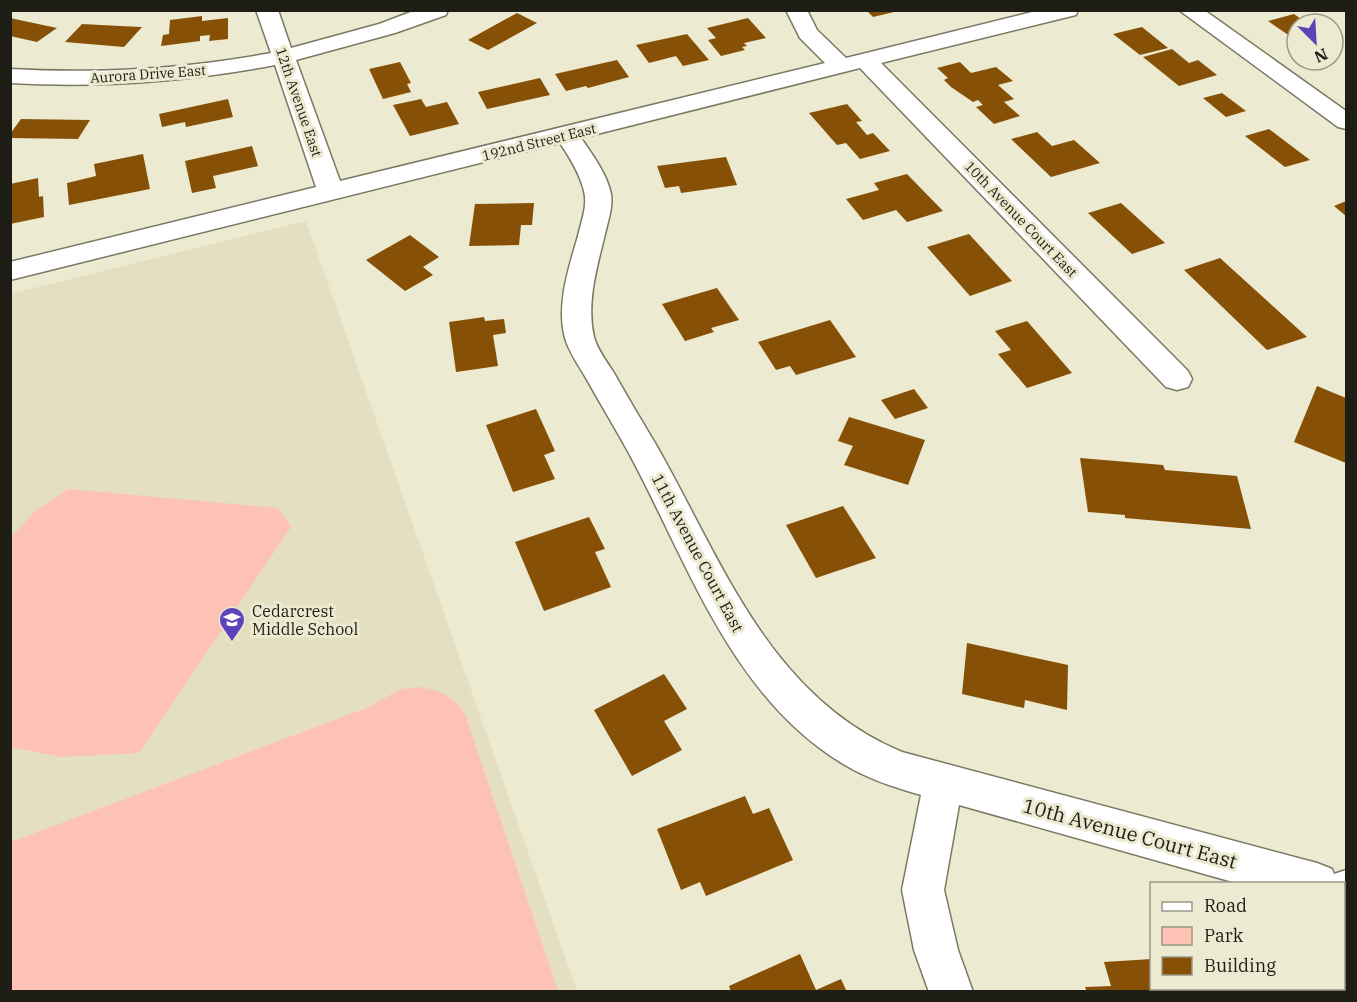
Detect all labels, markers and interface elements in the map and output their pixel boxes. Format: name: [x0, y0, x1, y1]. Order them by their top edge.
north arrow: [1285, 12, 1345, 72]
text: N: [1311, 44, 1331, 67]
street label: 12th Avenue East: [272, 45, 326, 159]
street label: Aurora Drive East: [89, 61, 207, 87]
street label: 192nd Street East: [480, 119, 598, 165]
street label: 10th Avenue Court East: [961, 157, 1081, 281]
street label: 11th Avenue Court East: [648, 470, 748, 636]
place label: Cedarcrest Middle School: [252, 601, 358, 639]
school or university icon: Cedarcrest Middle School: [217, 605, 247, 643]
street label: 10th Avenue Court East: [1020, 791, 1240, 875]
legend: [1150, 882, 1345, 990]
text: Road: [1204, 894, 1247, 917]
text: Park: [1204, 924, 1244, 947]
text: Building: [1204, 954, 1276, 977]

